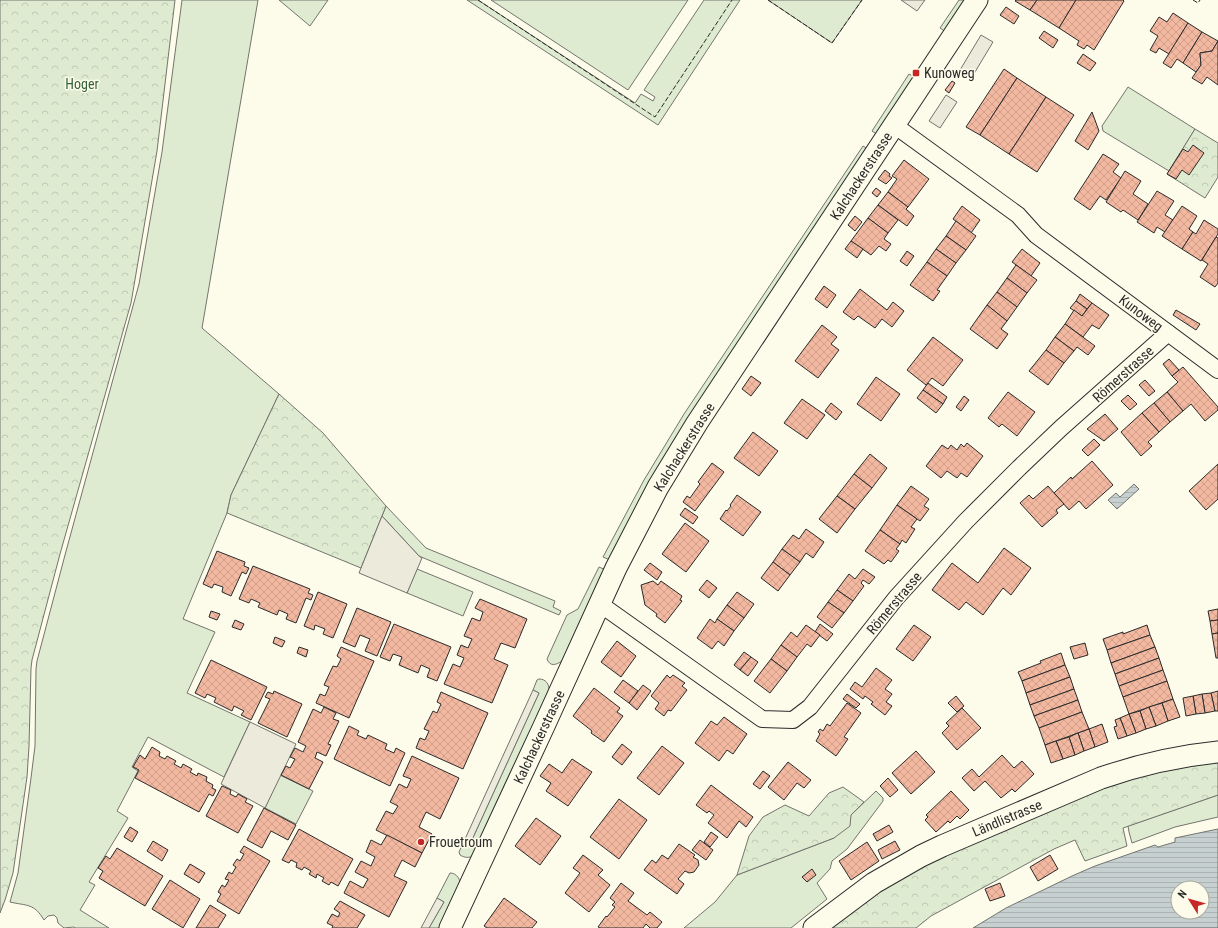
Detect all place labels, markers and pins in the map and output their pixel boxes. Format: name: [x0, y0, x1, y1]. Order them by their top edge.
place label: Kunoweg: [924, 65, 975, 81]
marker: Kunoweg: [911, 68, 921, 78]
place label: Frouetroum: [429, 834, 493, 850]
marker: Frouetroum: [416, 837, 426, 847]

